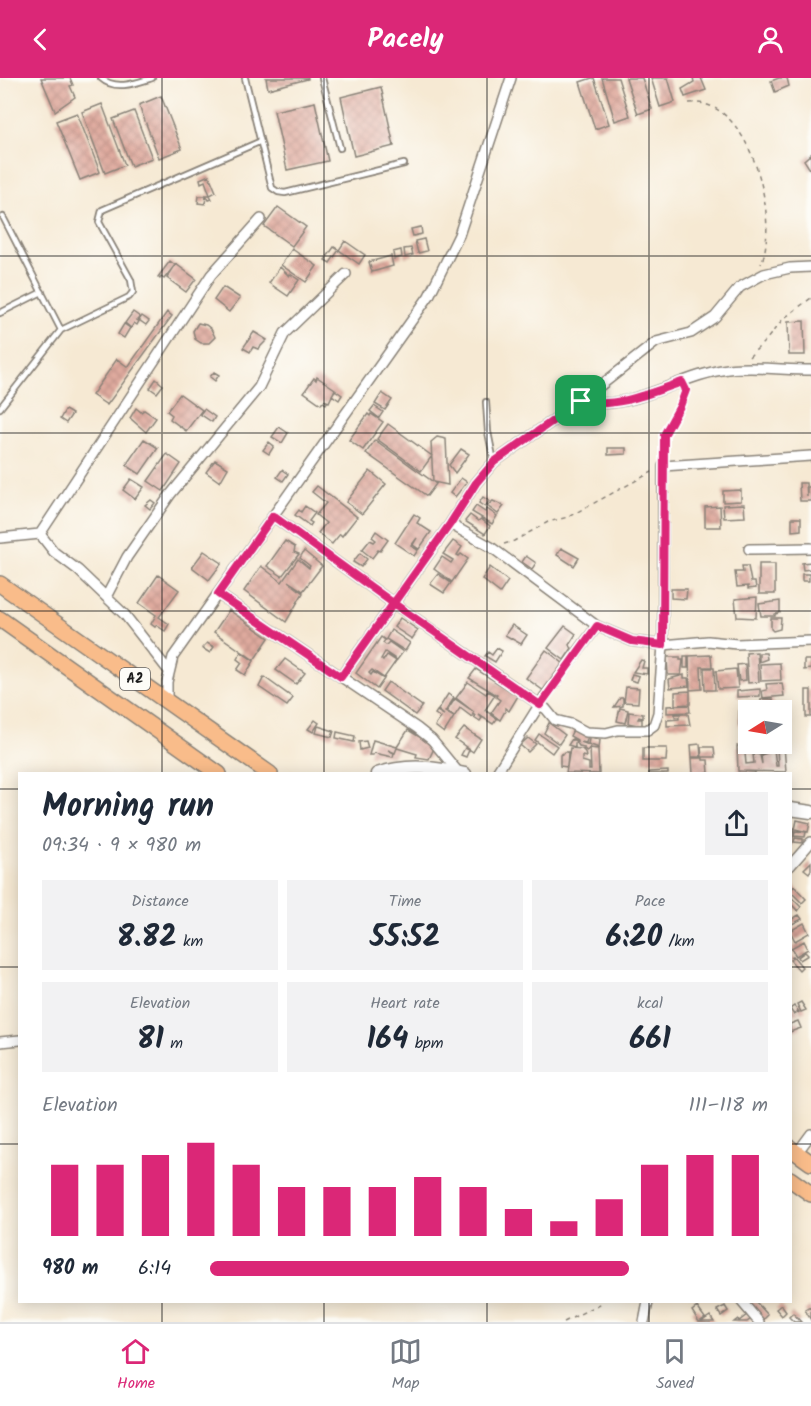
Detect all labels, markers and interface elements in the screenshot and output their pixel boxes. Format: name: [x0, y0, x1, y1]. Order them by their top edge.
text: Pacely: [367, 18, 444, 61]
icon: back: [24, 23, 57, 56]
icon: person: [754, 23, 787, 56]
pin: [555, 375, 606, 426]
icon: arrive: [564, 384, 597, 417]
road number: A2: [120, 668, 150, 690]
north arrow: [738, 700, 792, 754]
map controls: [738, 700, 792, 754]
text: Morning run: [42, 781, 214, 834]
button: share: [705, 792, 768, 855]
text: 09:34 · 9 × 980 m: [42, 830, 201, 862]
text: Distance: [131, 889, 189, 914]
text: Time: [389, 889, 421, 914]
text: Pace: [635, 889, 665, 914]
text: 8.82: [117, 914, 177, 962]
text: 55:52: [370, 914, 440, 962]
text: 6:20: [606, 914, 662, 962]
text: km: [177, 929, 203, 954]
text: /km: [662, 929, 694, 954]
text: Elevation: [130, 991, 190, 1016]
text: Heart rate: [370, 991, 440, 1016]
text: kcal: [637, 991, 663, 1016]
text: 81: [137, 1016, 164, 1064]
text: 164: [367, 1016, 408, 1064]
text: 661: [629, 1016, 671, 1064]
text: m: [164, 1031, 183, 1056]
text: bpm: [408, 1031, 443, 1056]
text: Elevation: [42, 1090, 118, 1122]
text: 111–118 m: [688, 1090, 768, 1122]
text: 980 m: [42, 1253, 98, 1285]
text: 6:14: [138, 1253, 171, 1285]
tab: Home: [117, 1335, 155, 1396]
tab: Map: [389, 1335, 422, 1396]
tab: Saved: [656, 1335, 694, 1396]

